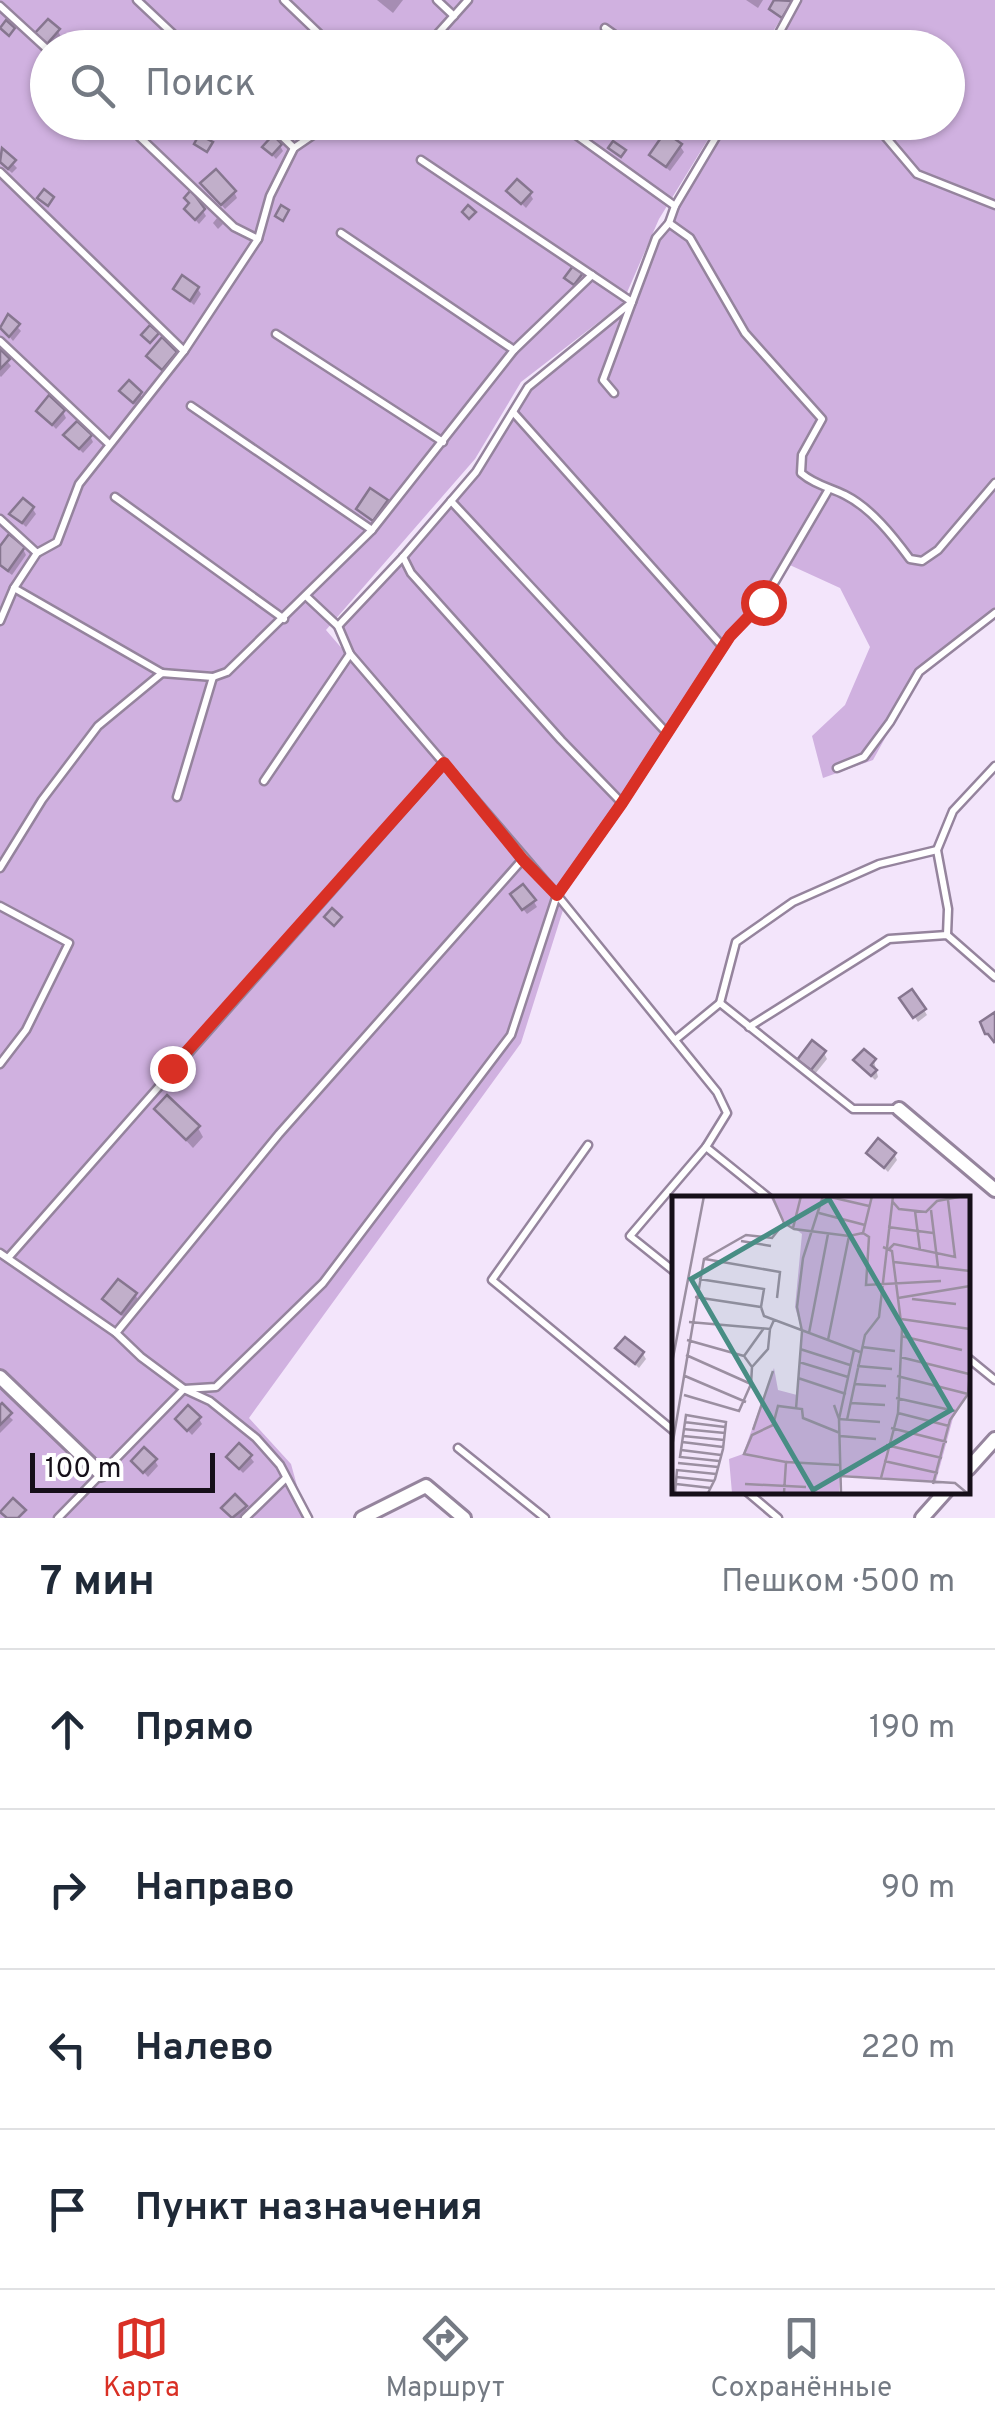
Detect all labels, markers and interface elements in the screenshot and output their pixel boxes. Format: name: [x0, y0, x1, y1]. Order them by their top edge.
search box: [30, 30, 965, 140]
icon: search: [65, 58, 120, 113]
text: Поиск: [145, 61, 256, 110]
route start: [741, 580, 787, 626]
route end: [150, 1046, 196, 1092]
inset map: [672, 1196, 970, 1493]
scale bar: [30, 1448, 215, 1492]
text: 100 m: [45, 1452, 121, 1488]
text: 7 мин: [40, 1557, 155, 1610]
text: Пешком · 500 m: [721, 1563, 955, 1603]
icon: ahead: [40, 1702, 95, 1757]
text: Прямо: [135, 1705, 254, 1754]
text: 190 m: [869, 1709, 955, 1749]
icon: right: [40, 1862, 95, 1917]
text: Направо: [135, 1865, 295, 1914]
text: 90 m: [881, 1869, 955, 1909]
icon: left: [40, 2022, 95, 2077]
text: Налево: [135, 2025, 274, 2074]
text: 220 m: [861, 2029, 955, 2069]
icon: arrive: [40, 2182, 95, 2237]
text: Пункт назначения: [135, 2185, 483, 2234]
tab: Карта: [103, 2311, 180, 2407]
tab: Маршрут: [385, 2311, 505, 2407]
tab: Сохранённые: [710, 2311, 892, 2407]

